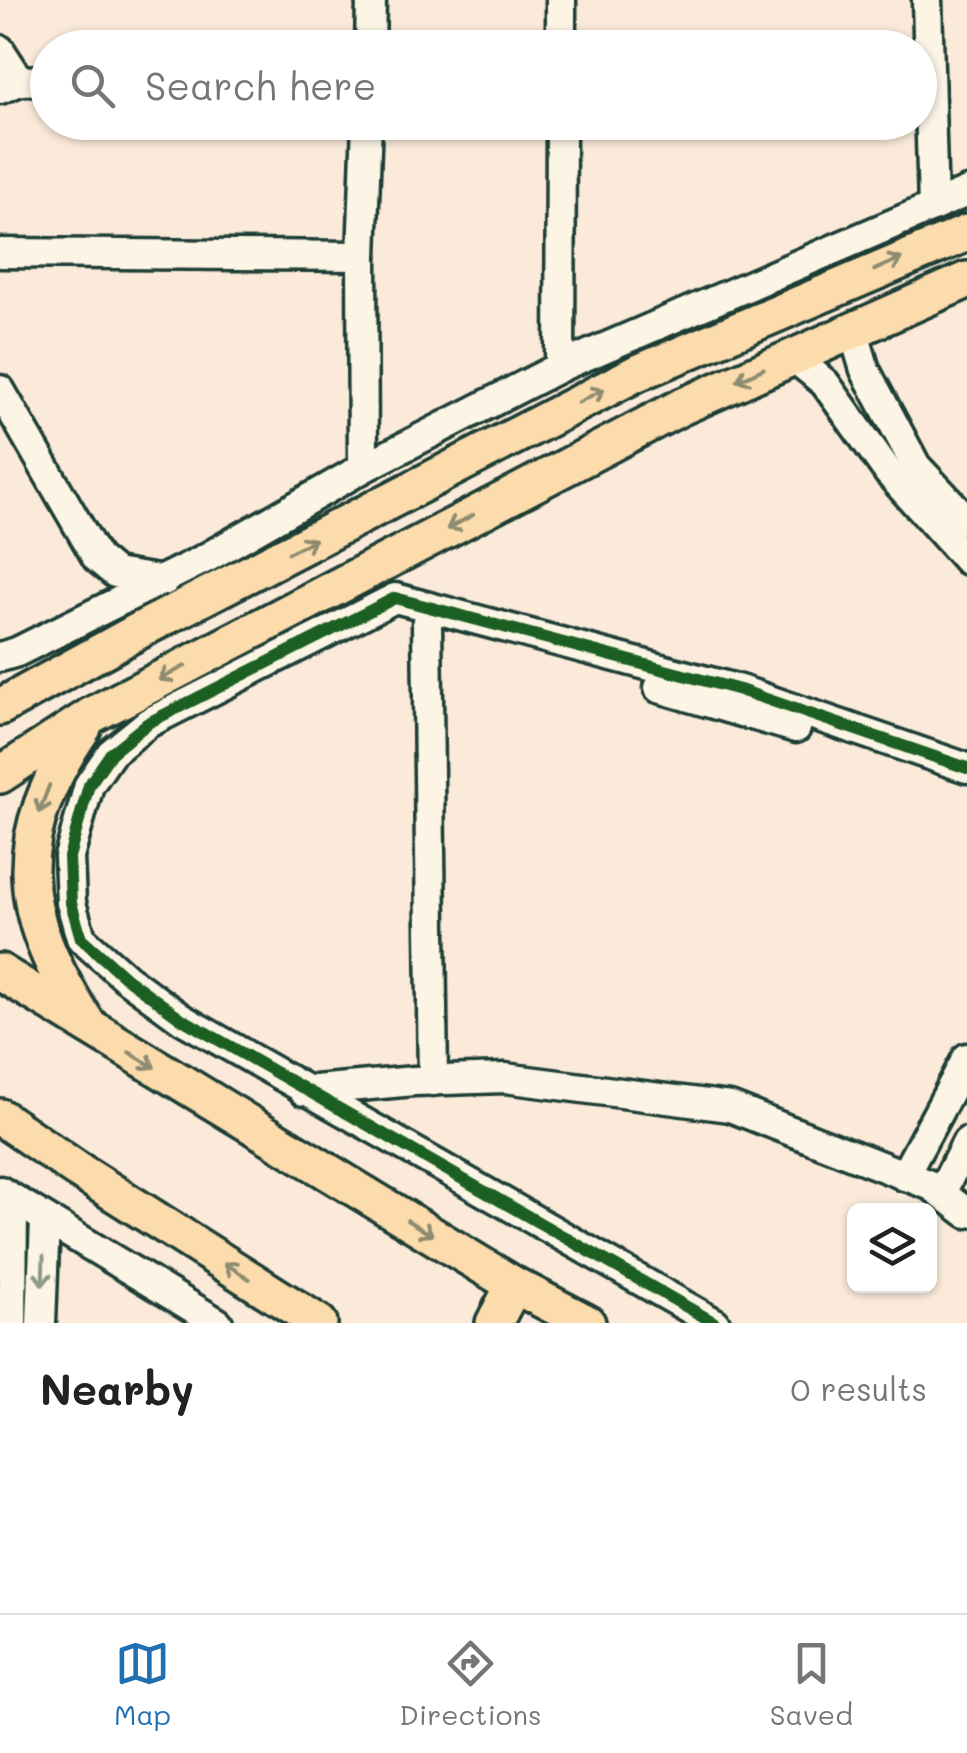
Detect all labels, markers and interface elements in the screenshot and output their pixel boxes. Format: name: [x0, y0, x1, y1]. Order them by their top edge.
search box: [30, 30, 937, 140]
icon: search: [65, 58, 120, 113]
text: Search here: [145, 60, 376, 110]
one-way arrow: [872, 254, 902, 273]
one-way arrow: [735, 367, 765, 386]
one-way arrow: [575, 386, 605, 405]
one-way arrow: [445, 513, 475, 533]
one-way arrow: [286, 536, 316, 555]
one-way arrow: [157, 664, 187, 683]
one-way arrow: [34, 782, 52, 813]
one-way arrow: [127, 1050, 156, 1070]
map controls: [847, 1203, 937, 1293]
button: layers: [847, 1203, 937, 1293]
one-way arrow: [405, 1218, 434, 1238]
one-way arrow: [33, 1255, 52, 1287]
one-way arrow: [223, 1261, 251, 1281]
text: Nearby: [40, 1361, 194, 1416]
text: 0 results: [790, 1367, 927, 1409]
tab: Map: [114, 1636, 171, 1732]
tab: Directions: [399, 1636, 542, 1732]
tab: Saved: [770, 1636, 853, 1732]

